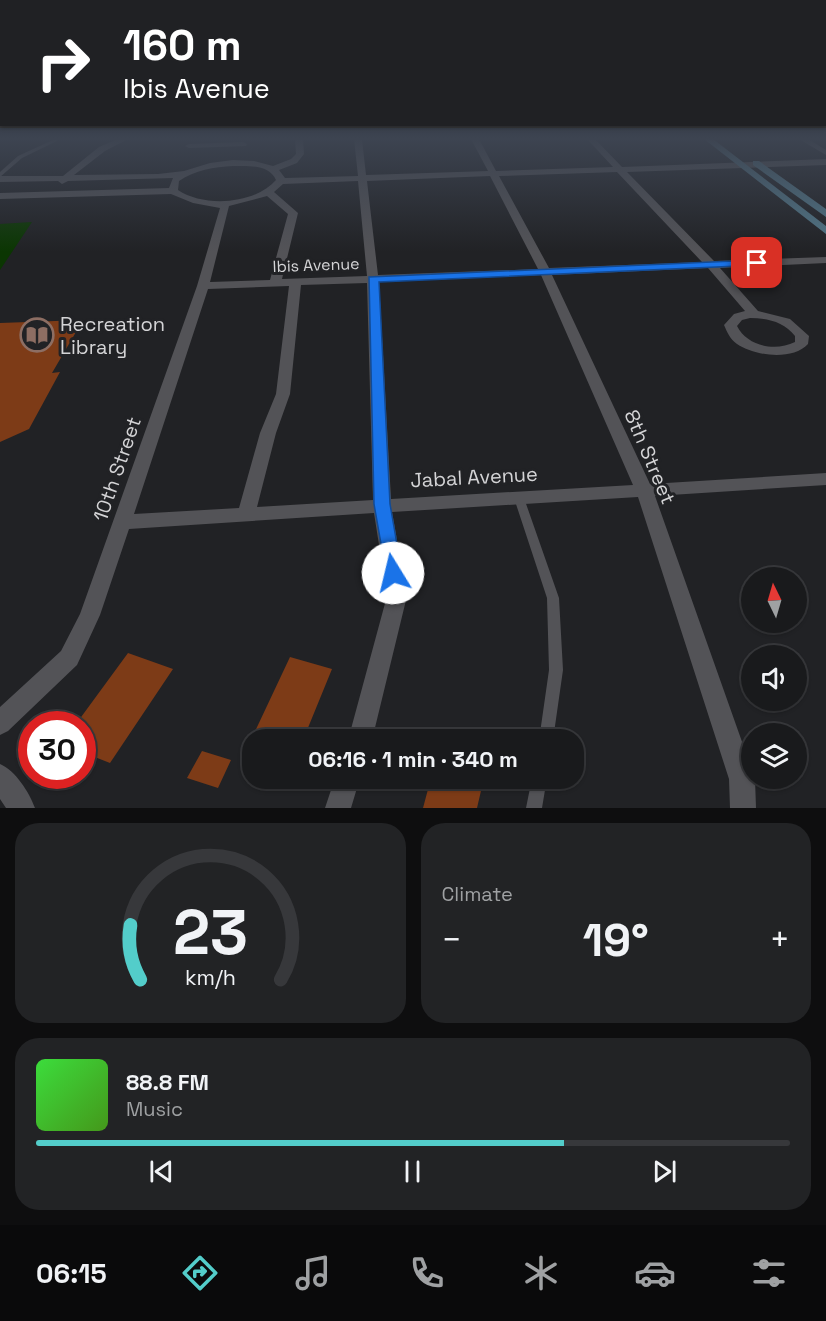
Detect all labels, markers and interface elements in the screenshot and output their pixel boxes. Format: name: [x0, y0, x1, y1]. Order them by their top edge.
text: 160 m: [123, 19, 242, 72]
icon: right: [24, 24, 102, 102]
text: Ibis Avenue: [123, 71, 270, 106]
pin: [731, 237, 782, 288]
icon: arrive: [740, 246, 773, 279]
street label: Ibis Avenue: [272, 253, 360, 277]
place label: Recreation Library: [60, 311, 165, 360]
library icon: Recreation Library: [19, 317, 55, 353]
street label: 8th Street: [618, 406, 682, 508]
street label: 10th Street: [87, 413, 147, 525]
street label: Jabal Avenue: [410, 461, 538, 493]
position arrow: [361, 541, 425, 605]
north arrow: [741, 567, 807, 633]
map controls: [741, 567, 807, 789]
button: sound: [741, 645, 807, 711]
speed limit sign: 30: [18, 711, 96, 789]
button: layers: [741, 723, 807, 789]
text: 06:16 · 1 min · 340 m: [308, 745, 518, 773]
text: Climate: [442, 881, 513, 907]
text: 23: [173, 893, 248, 972]
text: 19°: [583, 912, 649, 969]
text: −: [442, 919, 462, 961]
text: +: [770, 919, 790, 961]
text: km/h: [185, 964, 236, 991]
text: 88.8 FM: [126, 1068, 209, 1096]
text: Music: [126, 1096, 183, 1122]
icon: previous: [145, 1155, 178, 1188]
icon: pause: [396, 1155, 429, 1188]
icon: next: [648, 1155, 681, 1188]
icon: directions: [179, 1252, 221, 1294]
icon: music: [292, 1252, 334, 1294]
icon: phone: [406, 1252, 448, 1294]
icon: climate: [520, 1252, 562, 1294]
icon: car: [634, 1252, 676, 1294]
icon: filters: [748, 1252, 790, 1294]
text: 06:15: [36, 1256, 107, 1291]

